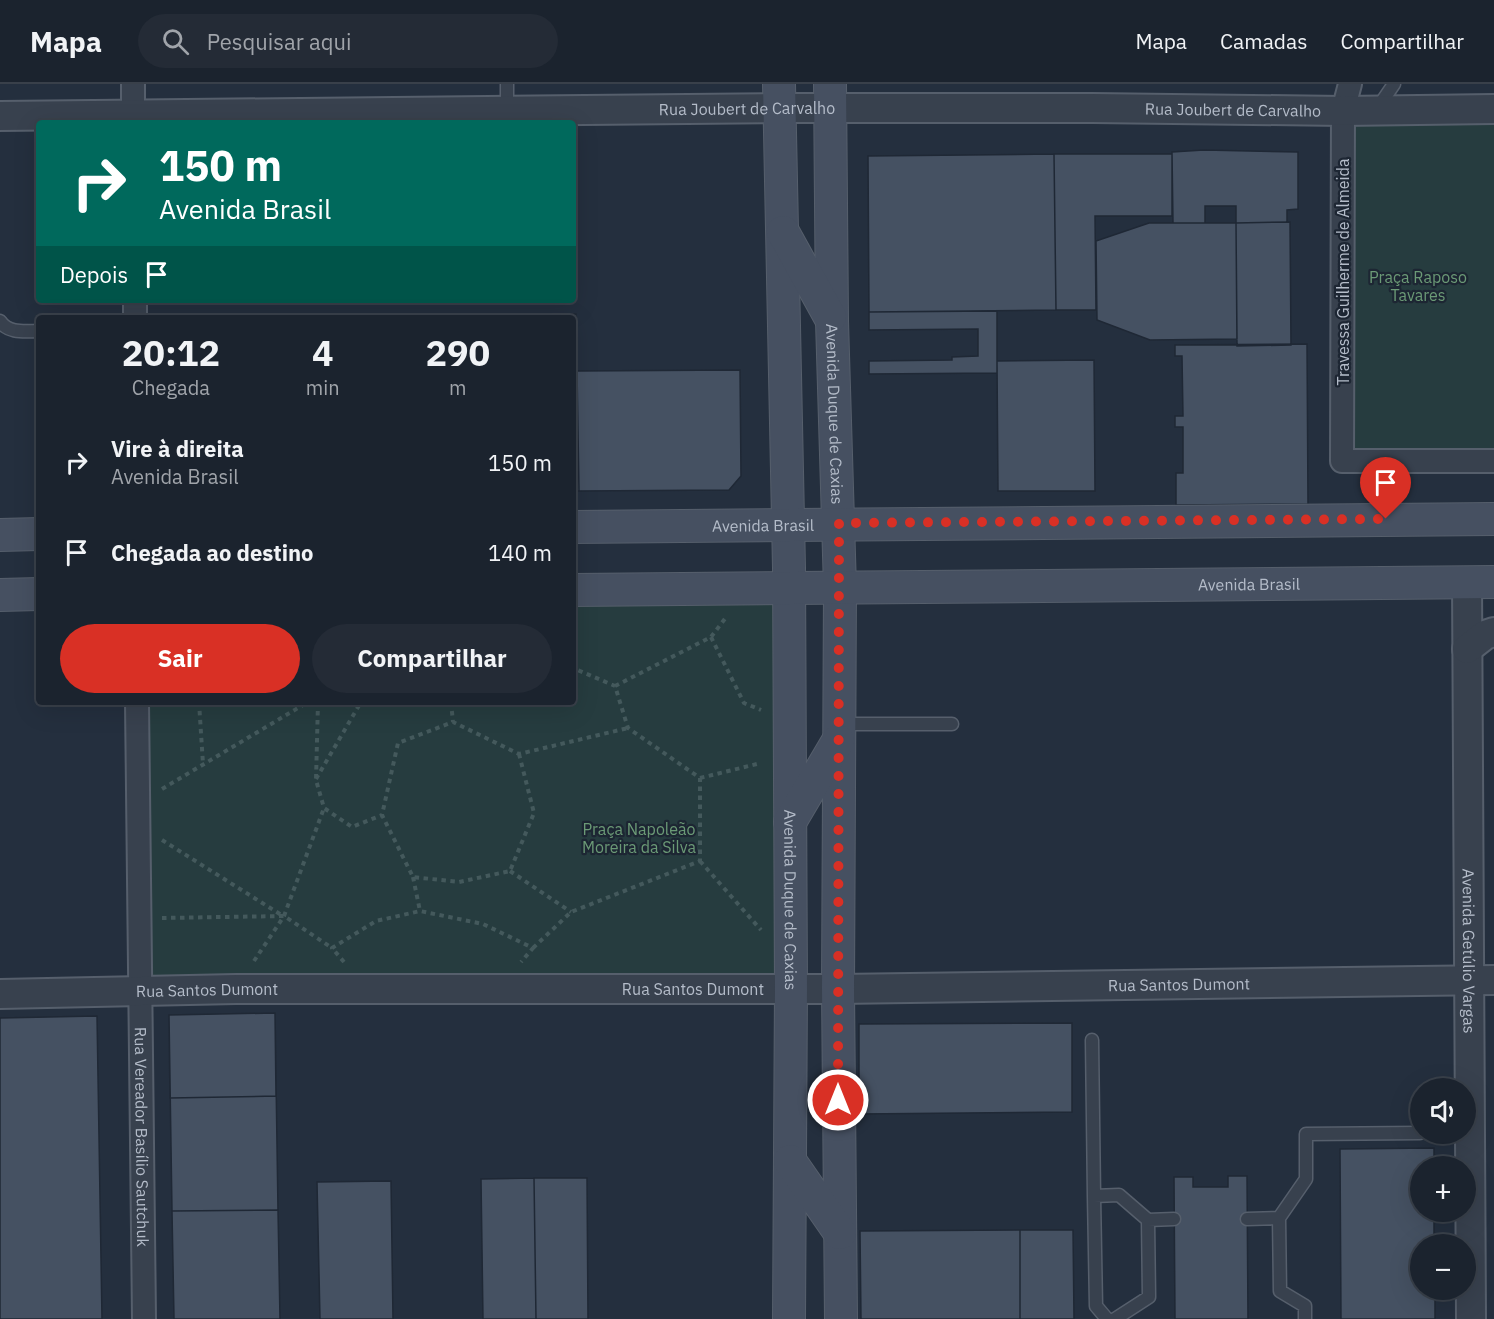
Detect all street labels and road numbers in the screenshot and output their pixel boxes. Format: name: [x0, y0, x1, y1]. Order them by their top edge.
street label: Rua Joubert de Carvalho: [659, 98, 835, 119]
street label: Rua Joubert de Carvalho: [1145, 99, 1321, 121]
street label: Travessa Guilherme de Almeida: [1333, 158, 1353, 385]
street label: Avenida Duque de Caxias: [822, 323, 847, 505]
street label: Avenida Brasil: [712, 515, 814, 536]
street label: Avenida Brasil: [1198, 574, 1300, 595]
street label: Avenida Duque de Caxias: [780, 809, 801, 990]
street label: Avenida Getúlio Vargas: [1459, 868, 1479, 1034]
street label: Rua Santos Dumont: [1108, 973, 1250, 995]
street label: Rua Santos Dumont: [136, 979, 278, 1001]
street label: Rua Santos Dumont: [622, 979, 764, 999]
street label: Rua Vereador Basílio Sautchuk: [131, 1027, 153, 1248]

